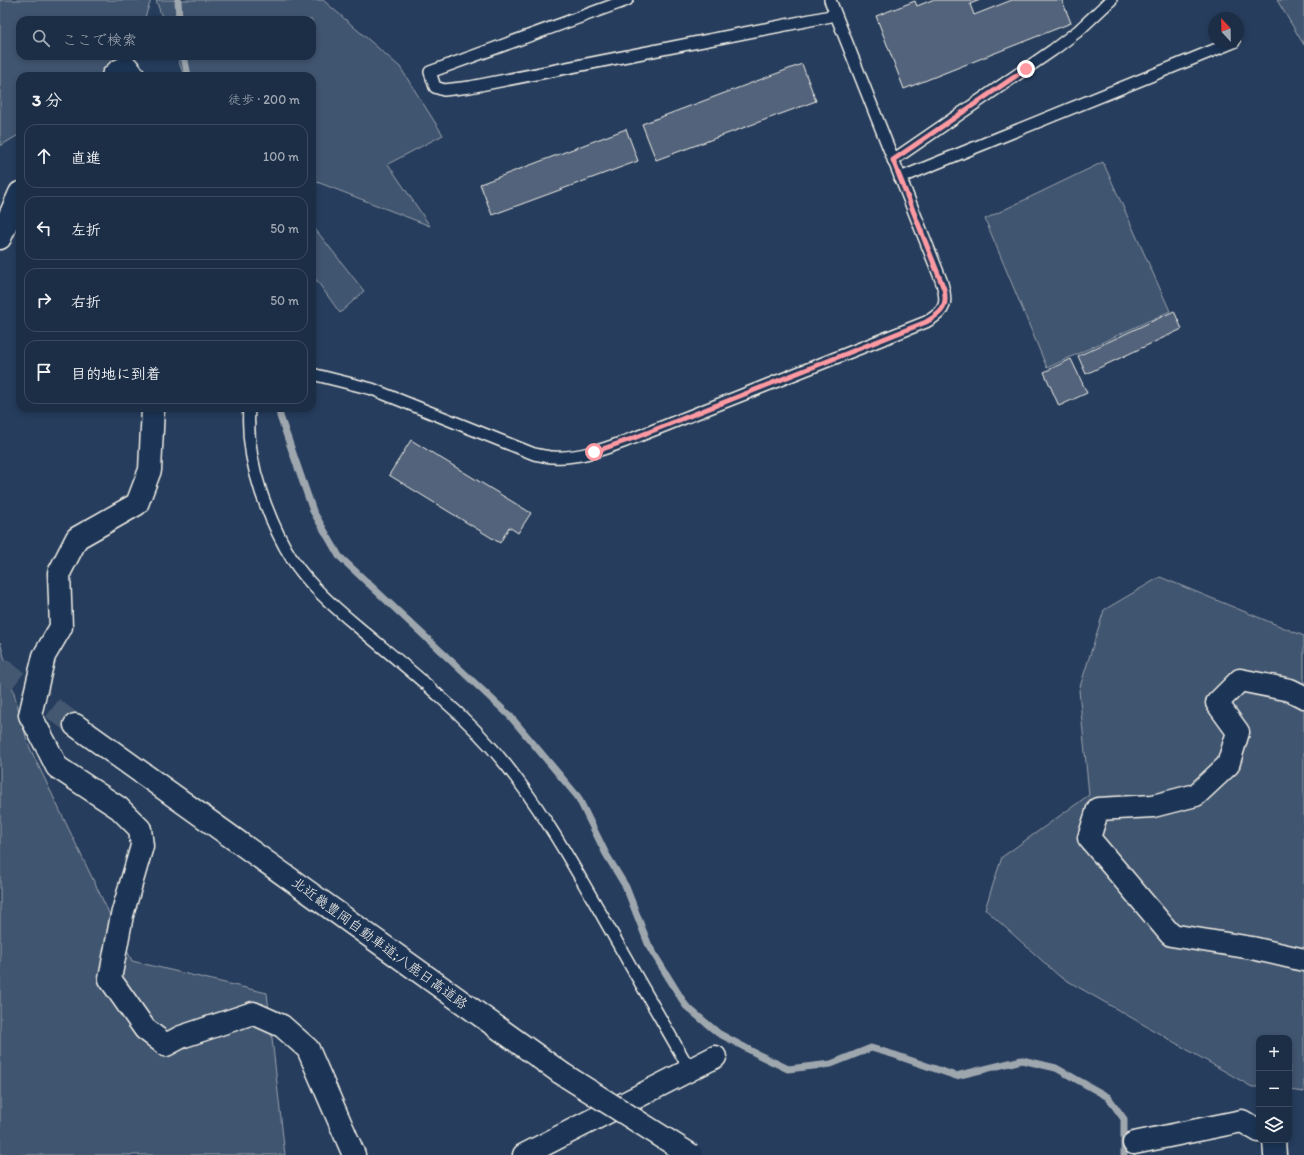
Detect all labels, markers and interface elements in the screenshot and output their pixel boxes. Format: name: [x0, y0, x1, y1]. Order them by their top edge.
north arrow: [1208, 12, 1244, 48]
search box: [16, 16, 316, 60]
icon: search: [30, 27, 52, 49]
text: ここで検索: [62, 31, 137, 49]
route end: [1017, 60, 1035, 78]
text: 3 分: [32, 90, 62, 110]
text: 徒歩 · 200 m: [228, 92, 300, 107]
icon: ahead: [33, 145, 55, 167]
text: 直進: [71, 149, 101, 167]
text: 100 m: [263, 149, 299, 164]
icon: left: [33, 217, 55, 239]
text: 左折: [71, 221, 101, 239]
text: 50 m: [270, 221, 299, 236]
icon: right: [33, 289, 55, 311]
text: 右折: [71, 293, 101, 311]
text: 50 m: [270, 293, 299, 308]
icon: arrive: [33, 361, 55, 383]
text: 目的地に到着: [71, 365, 161, 383]
route start: [585, 443, 603, 461]
street label: 北近畿豊岡自動車道;八鹿日高道路: [288, 874, 471, 1013]
map controls: [1256, 1035, 1292, 1143]
button: +: [1256, 1035, 1292, 1071]
button: −: [1256, 1071, 1292, 1107]
button: layers: [1256, 1107, 1292, 1143]

